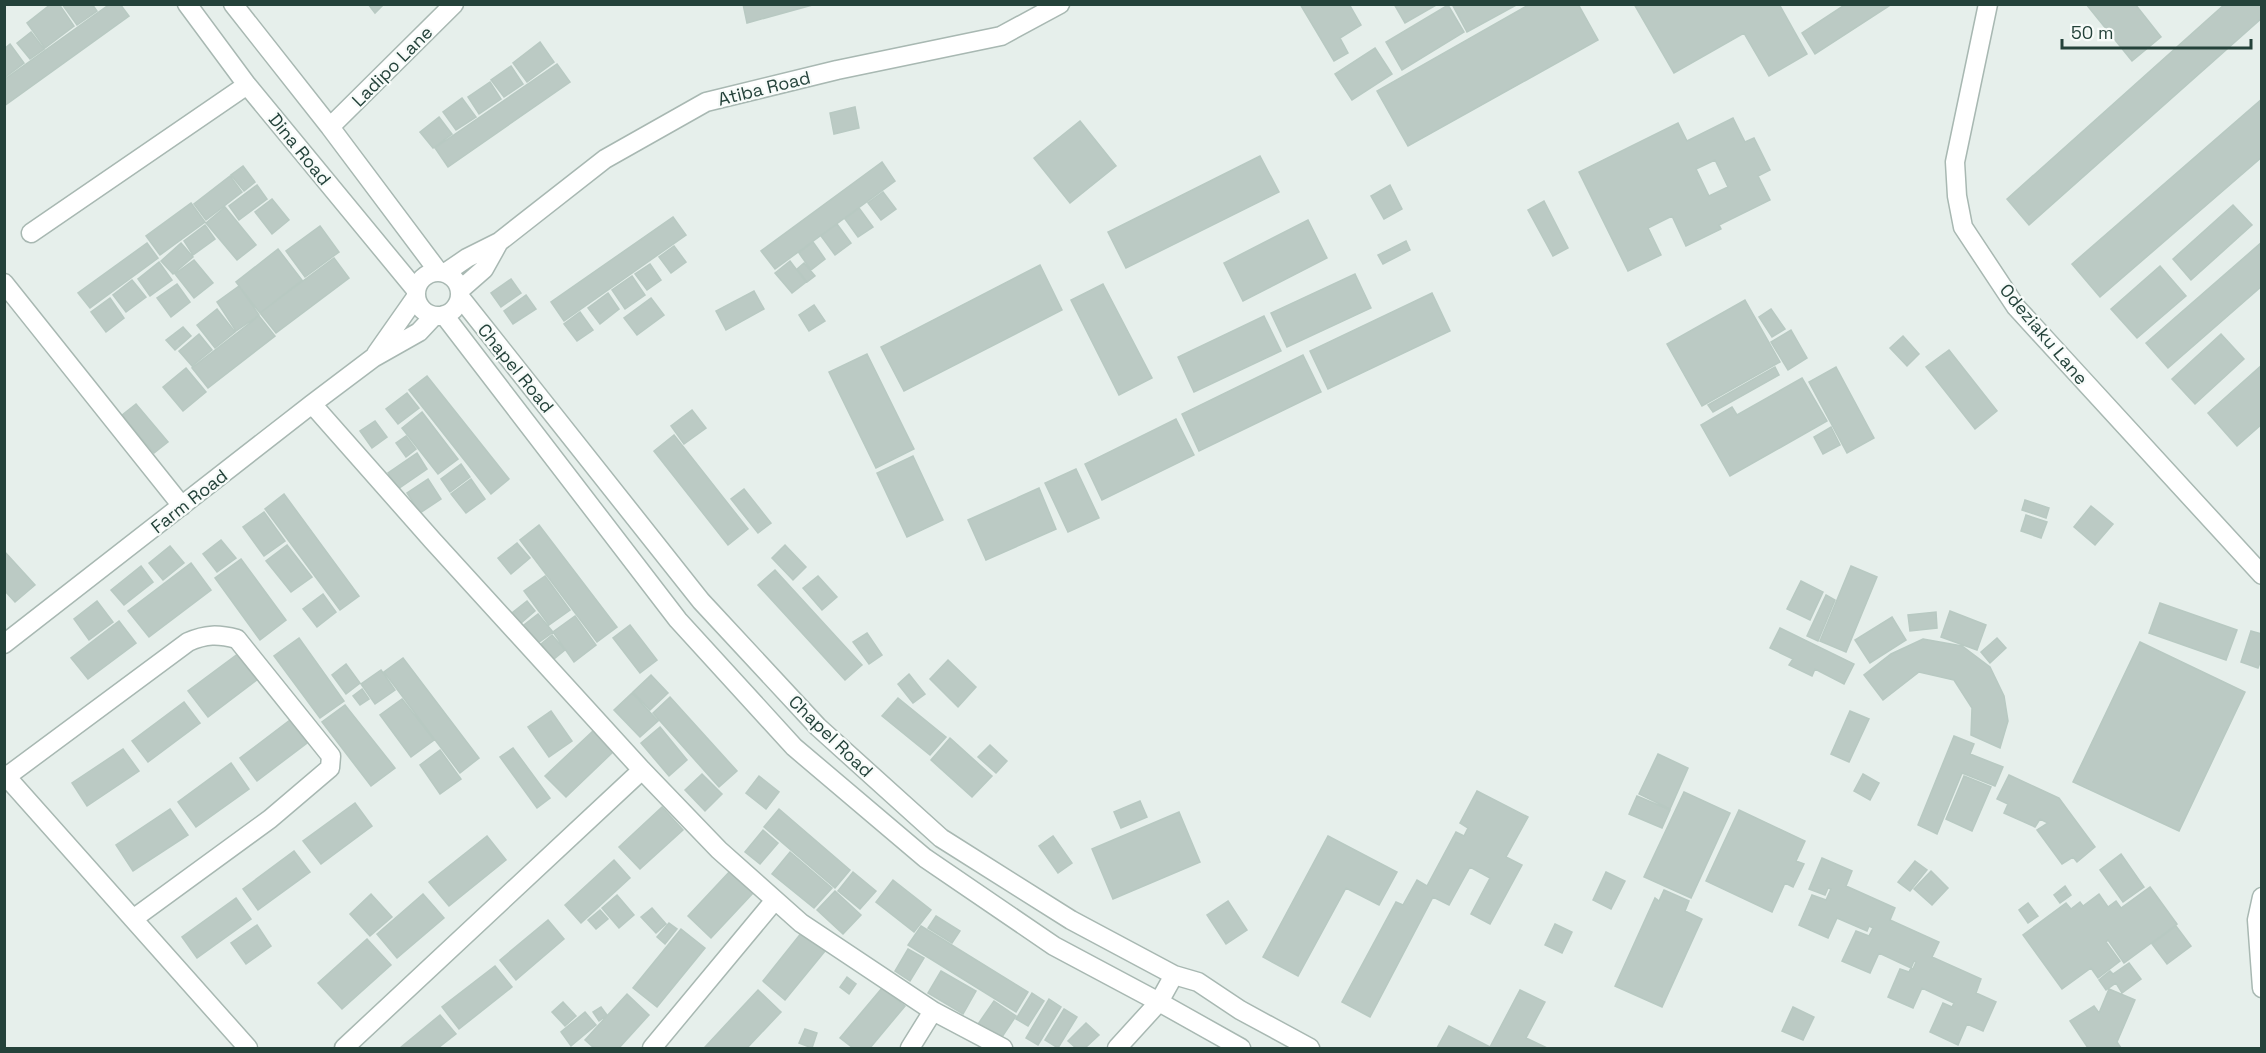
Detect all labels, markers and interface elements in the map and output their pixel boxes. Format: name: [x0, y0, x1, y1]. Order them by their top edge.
scale bar: [2062, 12, 2251, 50]
street label: Ladipo Lane: [347, 21, 437, 111]
text: 50 m: [2071, 21, 2113, 44]
street label: Atiba Road: [715, 65, 813, 111]
street label: Dina Road: [264, 108, 336, 190]
street label: Odeziaku Lane: [1995, 279, 2093, 389]
street label: Chapel Road: [473, 319, 559, 417]
street label: Farm Road: [146, 464, 232, 538]
street label: Chapel Road: [784, 690, 878, 782]

